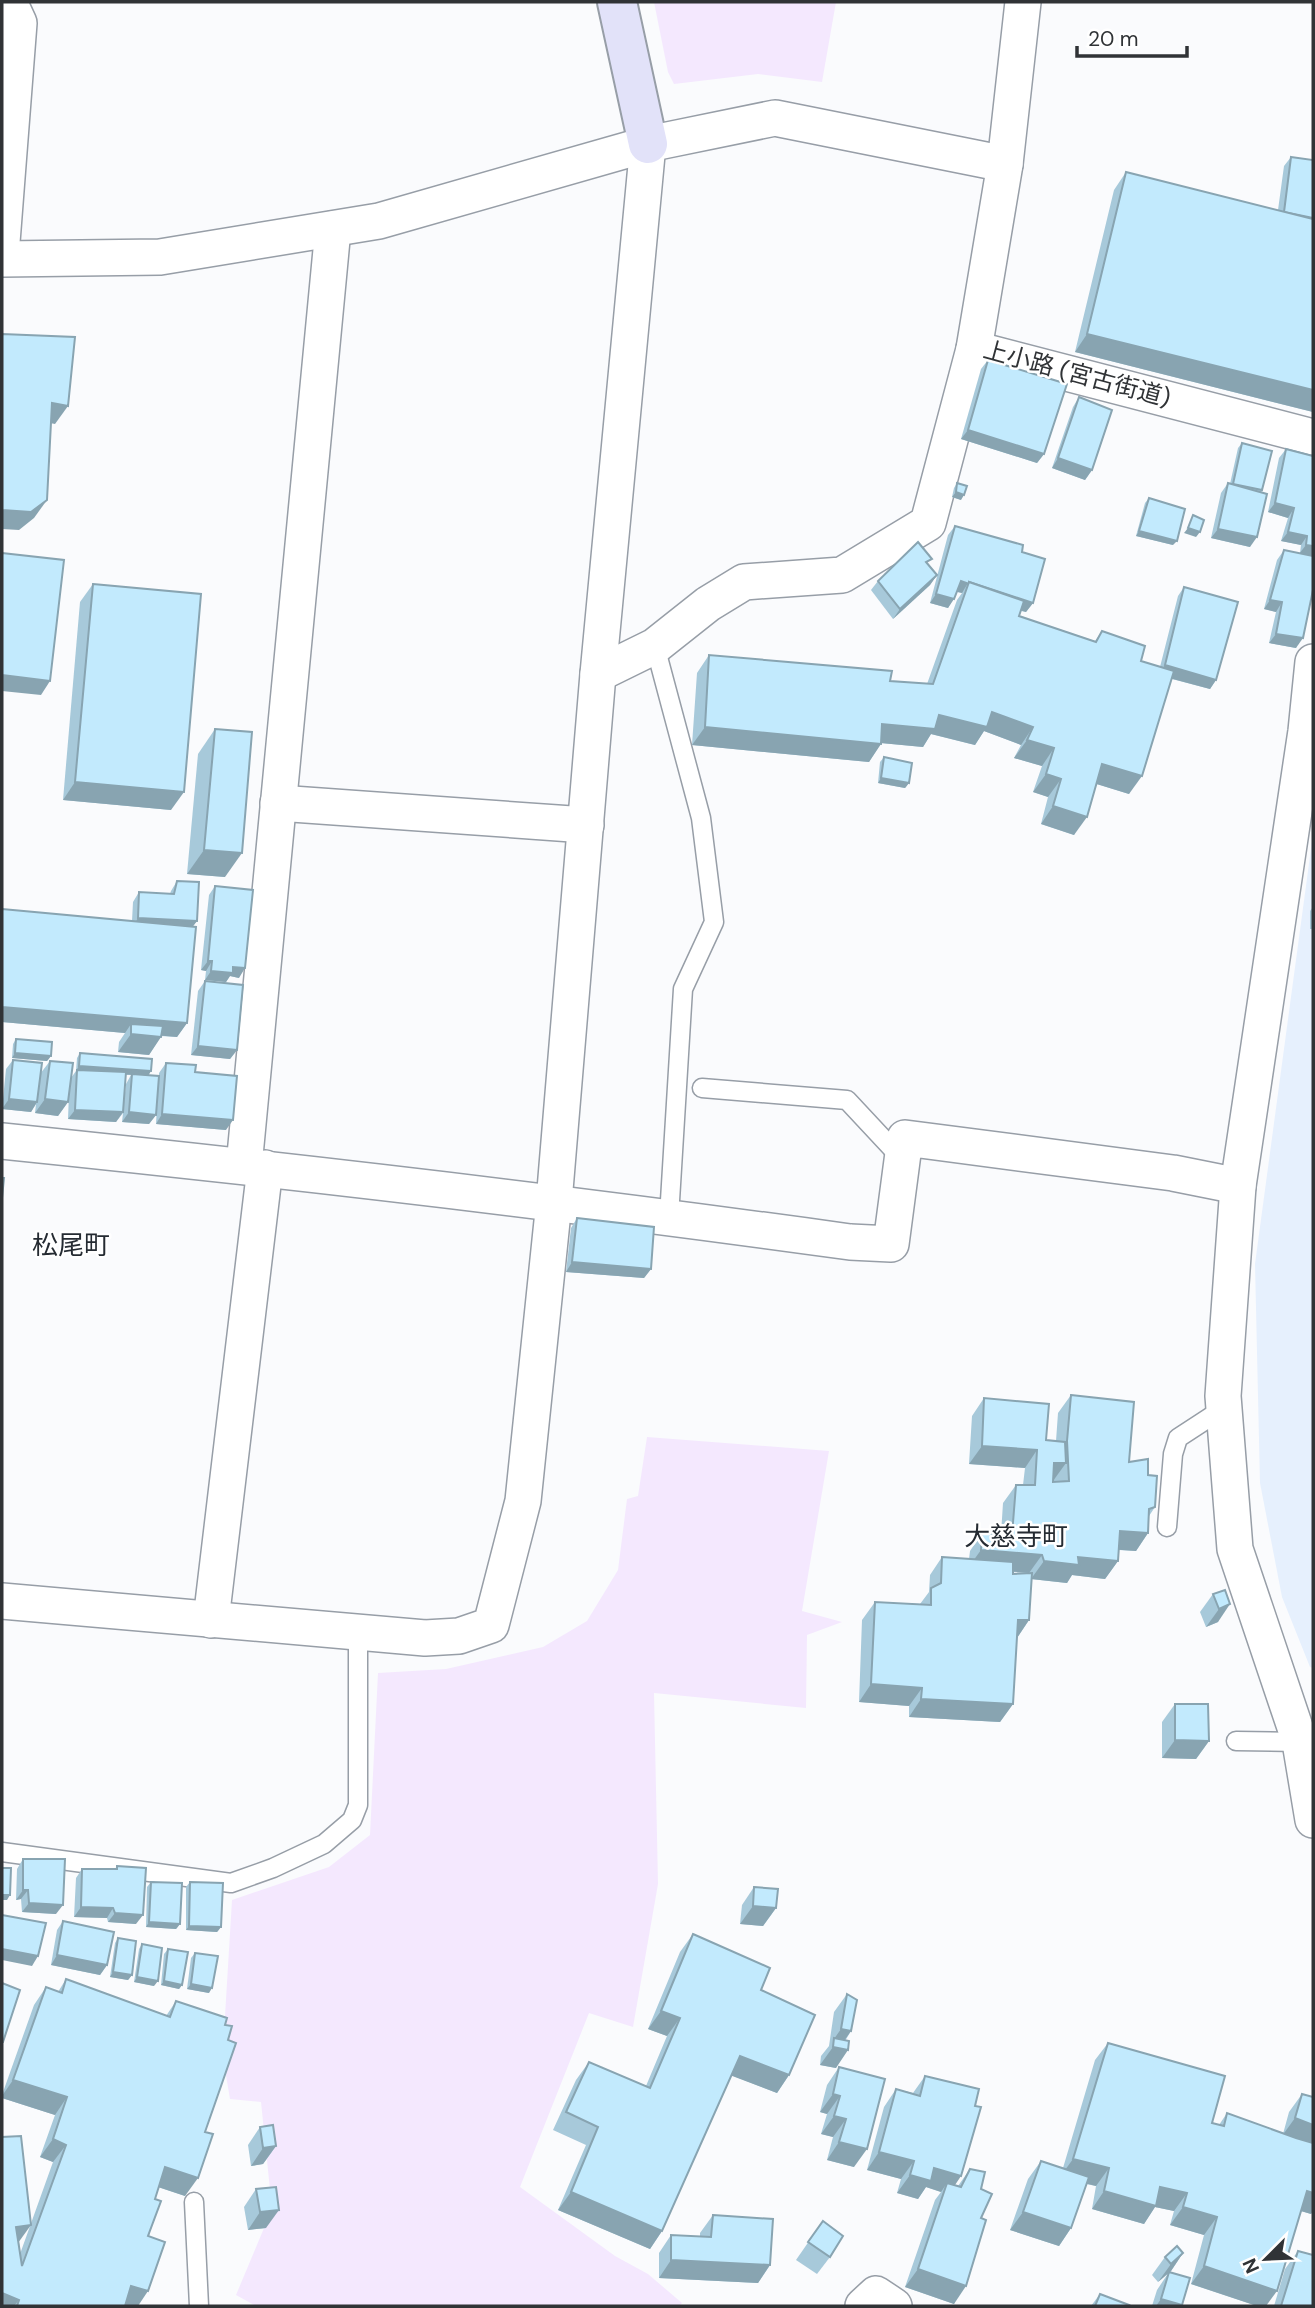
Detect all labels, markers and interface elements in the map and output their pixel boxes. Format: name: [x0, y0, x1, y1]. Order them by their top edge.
scale bar: [1077, 14, 1187, 58]
text: 20 m: [1088, 25, 1139, 53]
street label: 上小路 (宮古街道): [980, 334, 1174, 413]
district label: 松尾町: [32, 1228, 110, 1262]
district label: 大慈寺町: [964, 1519, 1068, 1553]
north arrow: [1231, 2224, 1301, 2294]
text: N: [1237, 2254, 1265, 2277]

